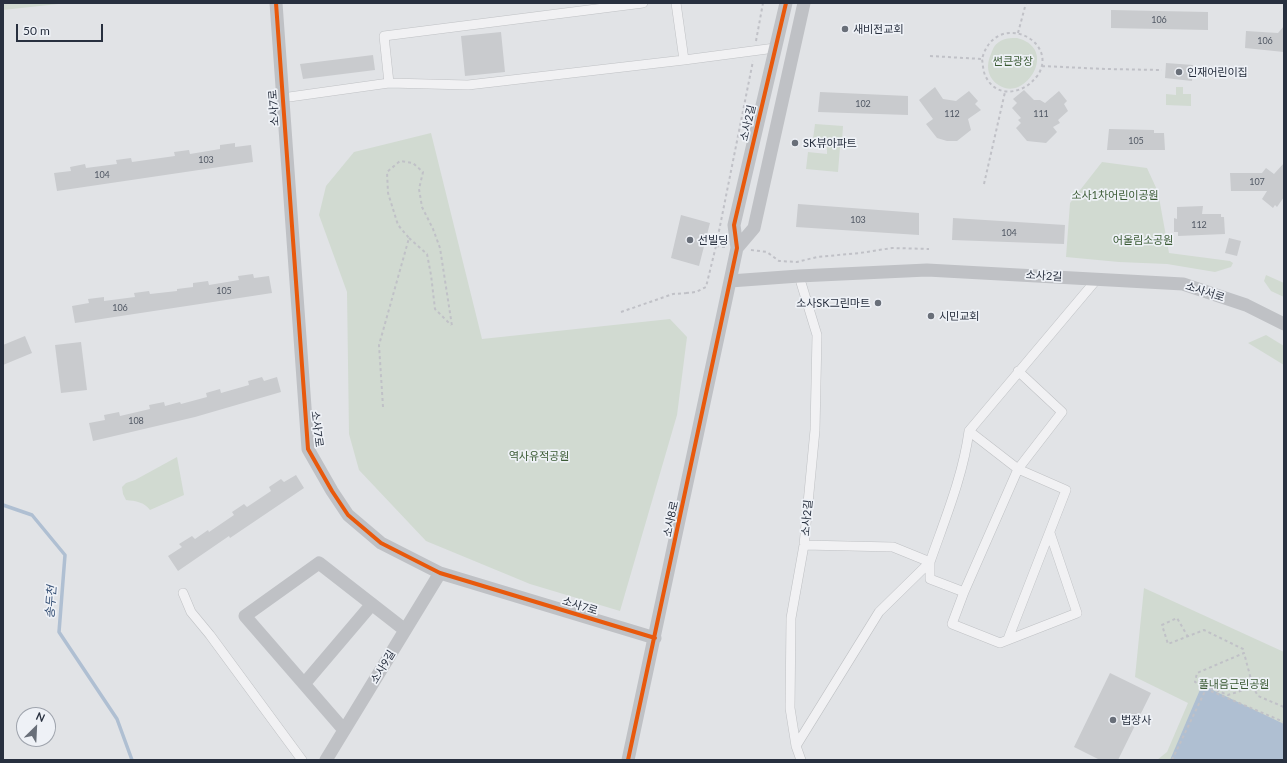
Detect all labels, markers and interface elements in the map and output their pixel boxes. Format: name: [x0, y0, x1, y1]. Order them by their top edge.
house number: 106: [1151, 15, 1167, 25]
scale bar: [18, 16, 105, 42]
place label: 새비전교회: [853, 22, 904, 36]
text: 50 m: [23, 23, 50, 38]
marker: 새비전교회: [840, 24, 850, 34]
house number: 106: [1257, 36, 1273, 46]
park label: 썬큰광장: [993, 54, 1033, 68]
place label: 인재어린이집: [1187, 65, 1248, 79]
marker: 인재어린이집: [1174, 67, 1184, 77]
street label: 소사7로: [266, 89, 282, 127]
house number: 102: [855, 99, 871, 109]
street label: 소사2길: [737, 104, 759, 142]
house number: 112: [944, 109, 960, 119]
house number: 111: [1033, 109, 1049, 119]
place label: SK뷰아파트: [803, 136, 857, 150]
house number: 105: [1128, 136, 1144, 146]
marker: SK뷰아파트: [790, 138, 800, 148]
house number: 103: [198, 155, 214, 165]
house number: 104: [94, 170, 110, 180]
house number: 107: [1249, 177, 1265, 187]
park label: 소사1차어린이공원: [1071, 188, 1159, 202]
house number: 103: [850, 215, 866, 225]
house number: 112: [1191, 220, 1207, 230]
house number: 104: [1001, 228, 1017, 238]
place label: 선빌딩: [698, 233, 728, 247]
park label: 어울림소공원: [1113, 233, 1173, 247]
marker: 선빌딩: [685, 235, 695, 245]
street label: 소사2길: [1025, 268, 1063, 284]
street label: 소사서로: [1184, 279, 1226, 305]
house number: 105: [216, 286, 232, 296]
place label: 소사SK그린마트: [796, 296, 870, 310]
marker: 소사SK그린마트: [873, 298, 883, 308]
house number: 106: [112, 303, 128, 313]
place label: 시민교회: [939, 309, 979, 323]
marker: 시민교회: [926, 311, 936, 321]
street label: 소사7로: [308, 410, 326, 448]
house number: 108: [128, 416, 144, 426]
park label: 역사유적공원: [509, 449, 569, 463]
street label: 소사2길: [799, 499, 815, 537]
street label: 소사8로: [661, 500, 681, 538]
water label: 송두천: [43, 585, 59, 619]
street label: 소사7로: [561, 594, 599, 618]
street label: 소사9길: [368, 648, 398, 686]
park label: 풀내음근린공원: [1199, 677, 1269, 691]
north arrow: [16, 707, 56, 747]
text: N: [34, 709, 47, 724]
place label: 법장사: [1121, 713, 1151, 727]
marker: 법장사: [1108, 715, 1118, 725]

